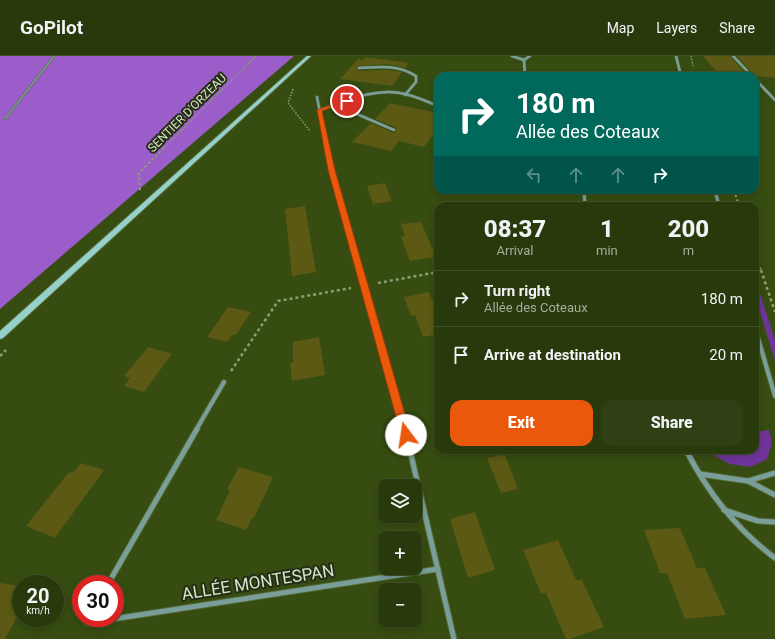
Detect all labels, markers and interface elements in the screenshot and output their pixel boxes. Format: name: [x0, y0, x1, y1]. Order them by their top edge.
text: GoPilot: [20, 16, 83, 39]
text: Map: [607, 20, 634, 36]
text: Layers: [656, 20, 697, 36]
text: Share: [719, 20, 755, 36]
street label: SENTIER D'ORZEAU: [145, 71, 229, 155]
pin: [330, 84, 364, 118]
text: 180 m: [516, 87, 595, 120]
icon: right: [450, 88, 502, 140]
icon: arrive: [336, 90, 358, 112]
text: Allée des Coteaux: [516, 121, 660, 142]
icon: left: [523, 164, 545, 186]
icon: ahead: [565, 164, 587, 186]
icon: ahead: [607, 164, 629, 186]
icon: right: [649, 164, 671, 186]
text: 08:37: [484, 215, 546, 243]
text: 1: [600, 215, 614, 243]
text: 200: [668, 215, 709, 243]
text: Arrival: [497, 243, 533, 258]
text: min: [596, 243, 618, 258]
text: m: [683, 243, 694, 258]
text: Turn right: [484, 282, 550, 300]
icon: right: [450, 288, 472, 310]
text: 180 m: [701, 290, 743, 308]
text: Allée des Coteaux: [484, 300, 588, 315]
icon: arrive: [450, 344, 472, 366]
text: Arrive at destination: [484, 346, 621, 364]
text: 20 m: [709, 346, 743, 364]
button: Exit: [450, 400, 593, 446]
button: Share: [601, 400, 743, 446]
position arrow: [385, 414, 427, 456]
map controls: [378, 479, 422, 627]
button: layers: [378, 479, 422, 523]
button: +: [378, 531, 422, 575]
street label: ALLÉE MONTESPAN: [180, 560, 336, 604]
speed limit sign: 30: [72, 575, 124, 627]
button: −: [378, 583, 422, 627]
text: 20: [27, 584, 49, 608]
text: km/h: [26, 605, 50, 616]

